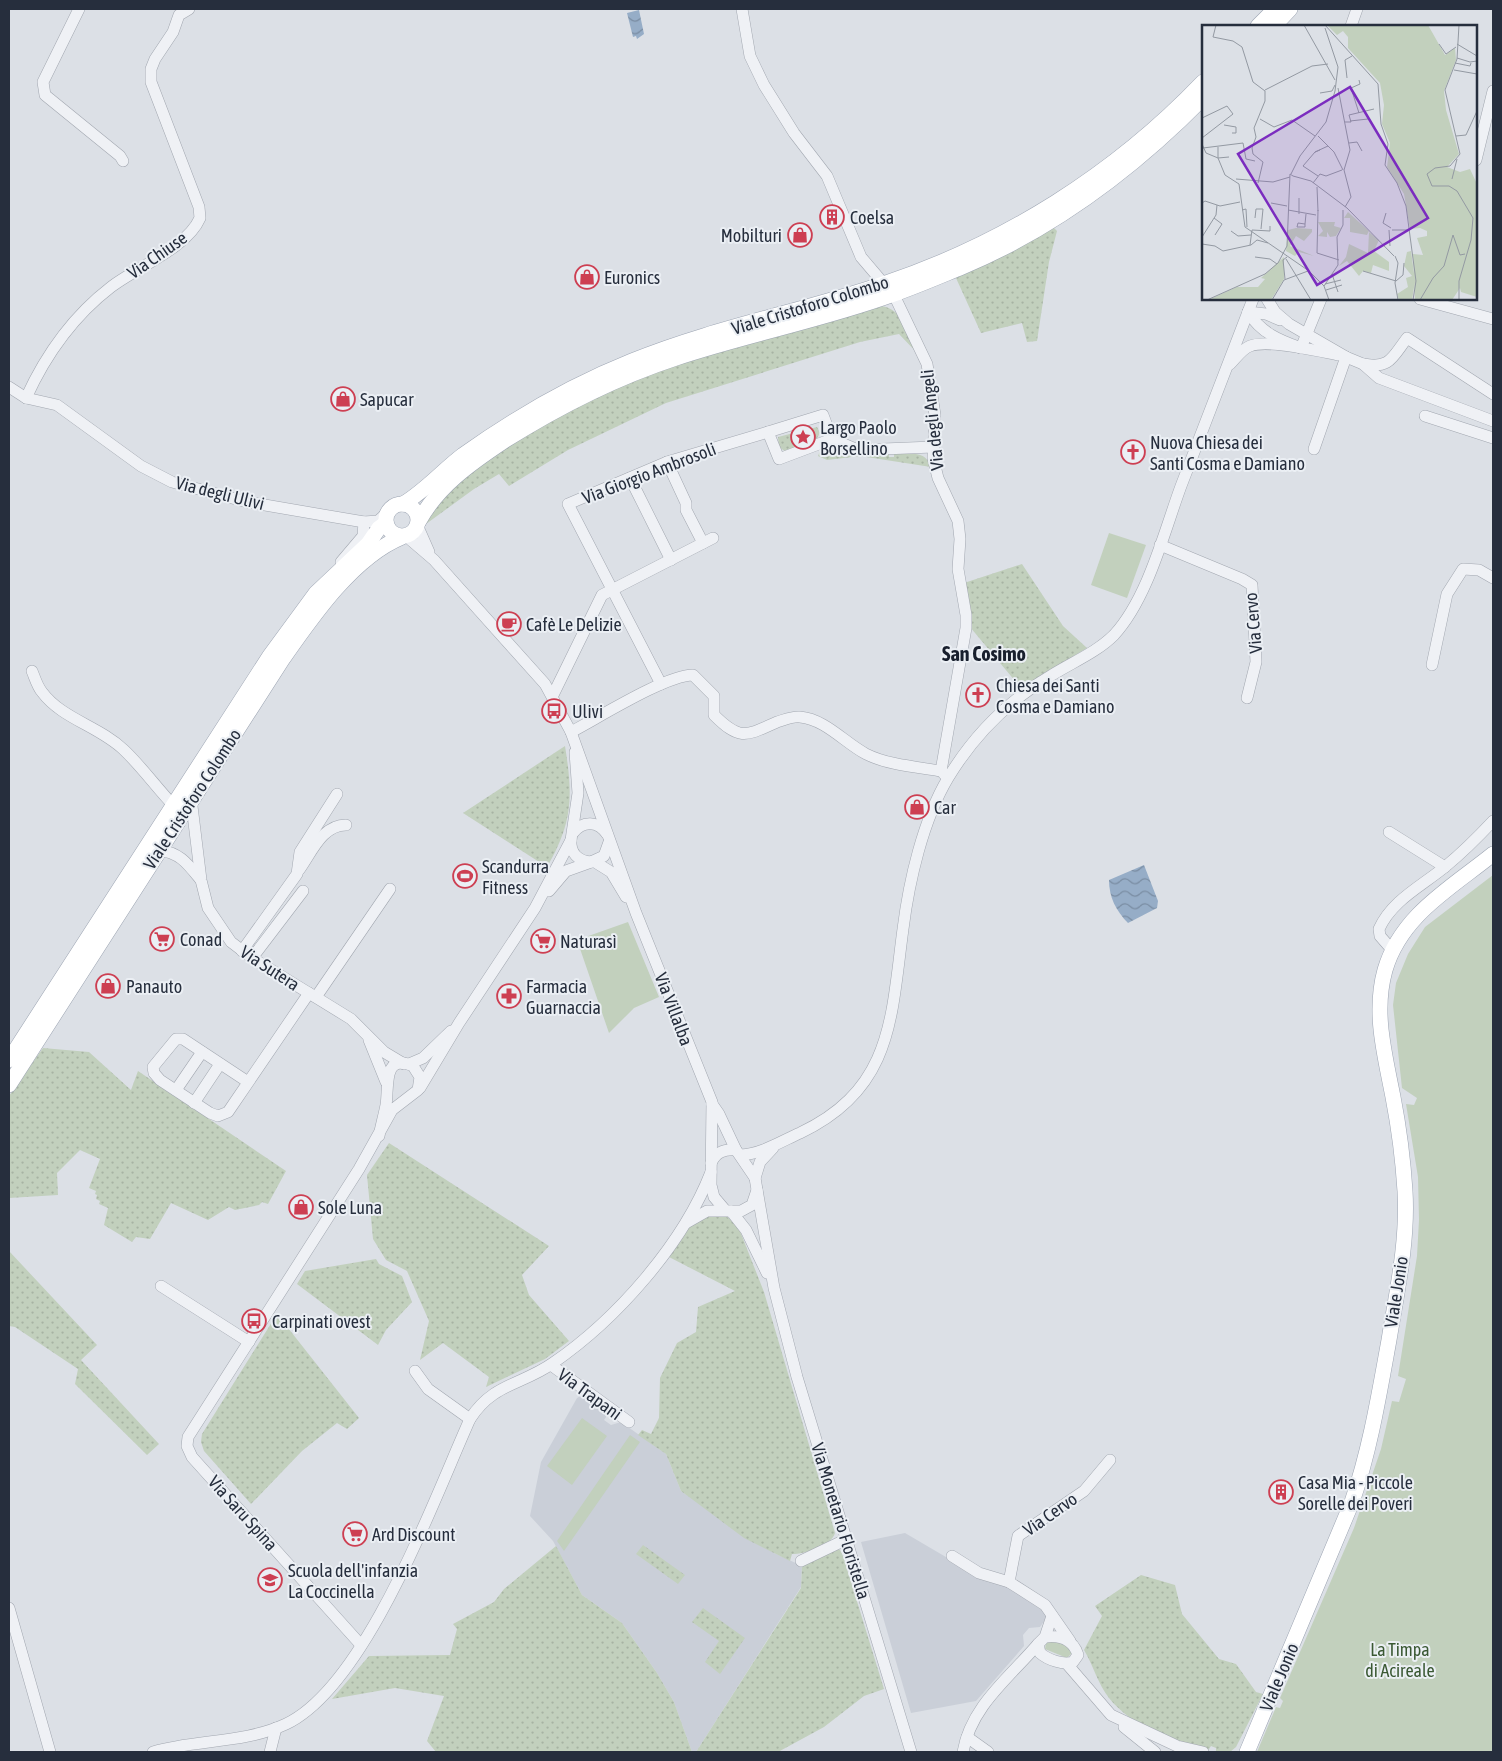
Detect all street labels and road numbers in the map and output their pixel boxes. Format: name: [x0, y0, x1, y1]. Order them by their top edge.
street label: Via Chiuse: [123, 227, 191, 283]
street label: Viale Cristoforo Colombo: [729, 271, 891, 339]
street label: Via degli Angeli: [916, 368, 948, 472]
street label: Via Giorgio Ambrosoli: [579, 438, 719, 508]
street label: Via degli Ulivi: [173, 472, 267, 514]
street label: Via Cervo: [1240, 592, 1266, 654]
street label: Viale Cristoforo Colombo: [139, 725, 245, 873]
street label: Via Sutera: [236, 941, 304, 995]
street label: Via Villalba: [651, 970, 697, 1048]
street label: Viale Jonio: [1380, 1255, 1412, 1329]
street label: Via Trapani: [554, 1364, 626, 1424]
street label: Via Monetario Floristella: [807, 1440, 875, 1602]
street label: Via Saru Spina: [204, 1471, 282, 1555]
street label: Via Cervo: [1019, 1488, 1081, 1540]
street label: Viale Jonio: [1255, 1640, 1303, 1714]

